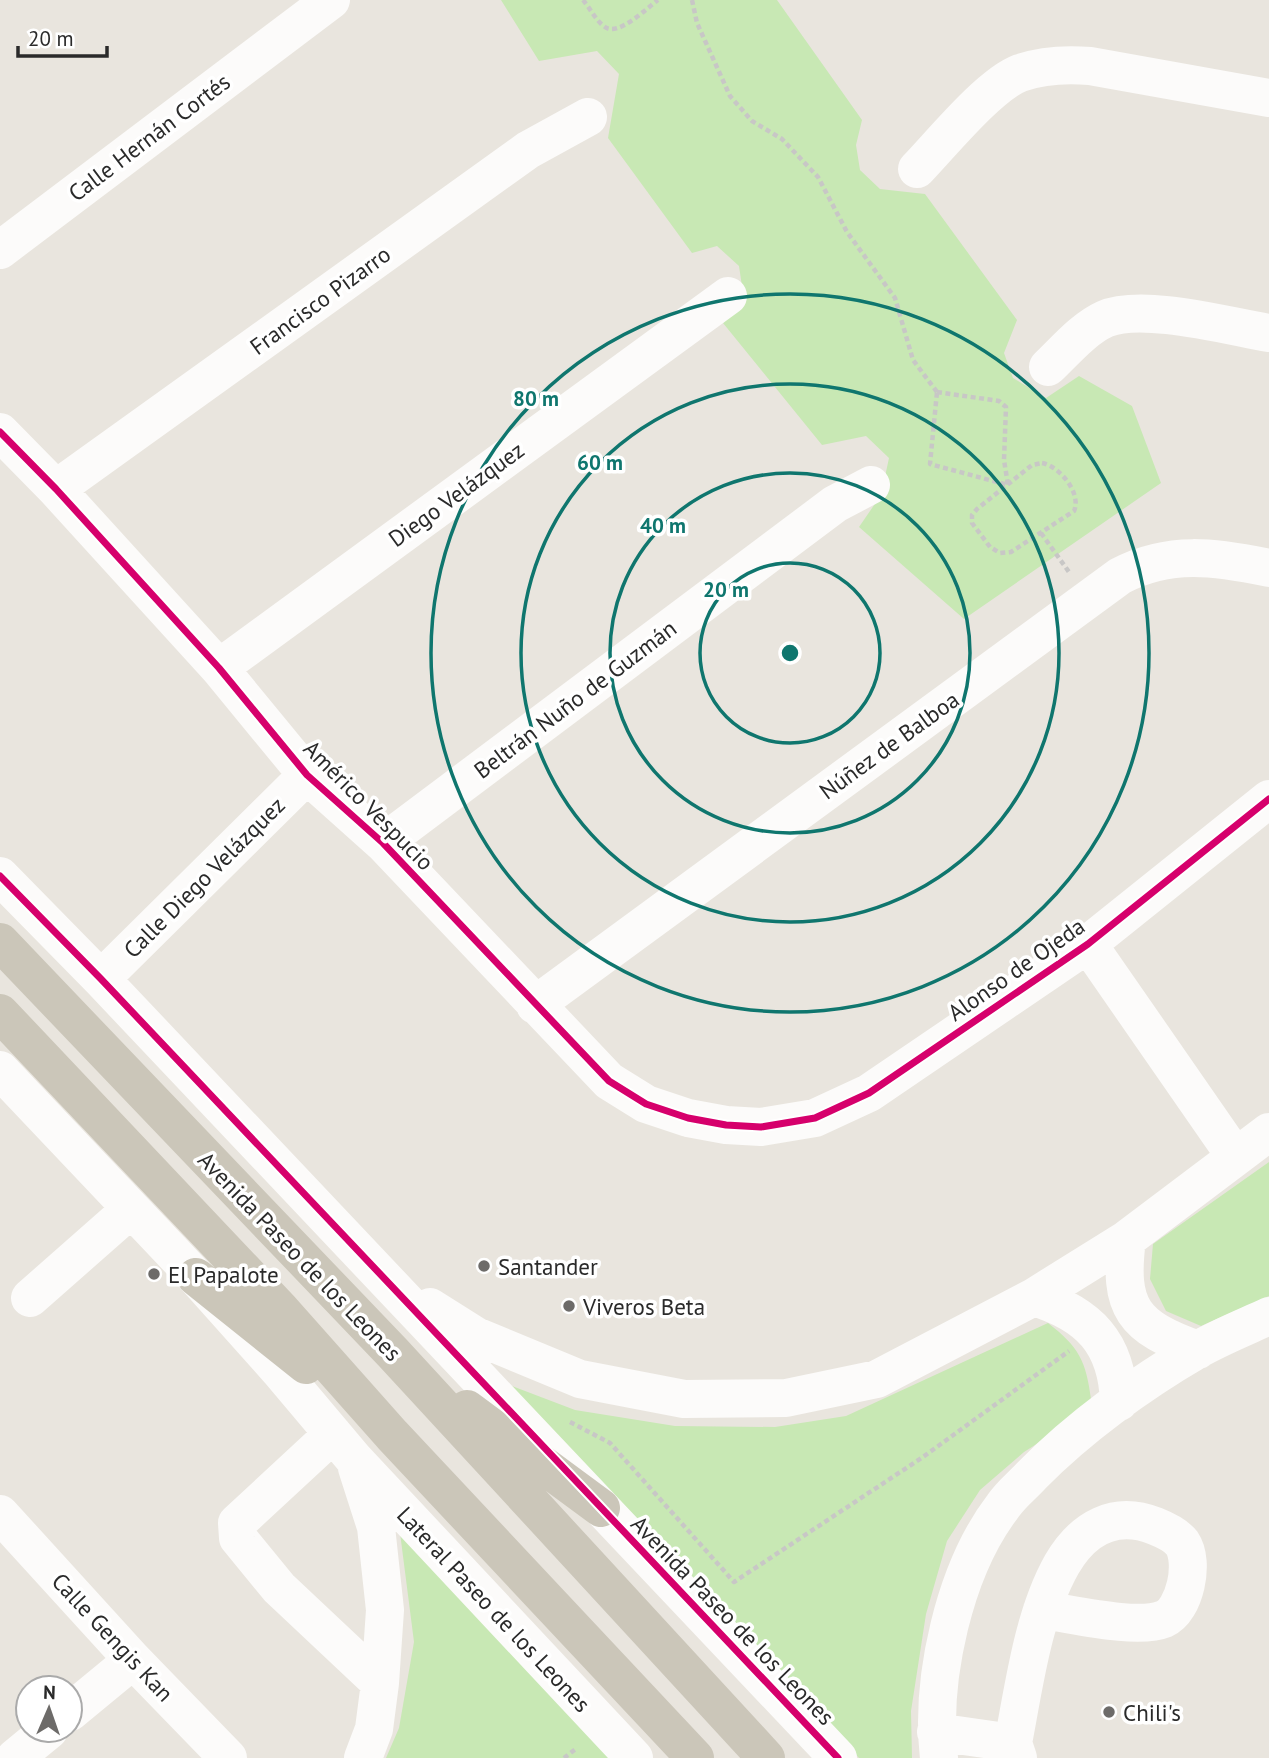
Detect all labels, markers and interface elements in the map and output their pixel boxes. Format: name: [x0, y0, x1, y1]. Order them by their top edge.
scale bar: [18, 14, 107, 58]
text: 20 m: [28, 25, 74, 52]
street label: Calle Hernán Cortés: [62, 67, 236, 207]
street label: Francisco Pizarro: [244, 239, 396, 361]
text: 80 m: [513, 385, 559, 412]
street label: Diego Velázquez: [382, 435, 530, 553]
text: 60 m: [577, 449, 623, 476]
text: 40 m: [640, 512, 686, 539]
text: 20 m: [703, 576, 749, 603]
street label: Beltrán Nuño de Guzmán: [468, 613, 682, 785]
centre of rings: [778, 641, 802, 665]
street label: Núñez de Balboa: [814, 685, 964, 805]
street label: Américo Vespucio: [298, 734, 440, 876]
street label: Calle Diego Velázquez: [117, 790, 291, 964]
street label: Alonso de Ojeda: [942, 911, 1090, 1027]
street label: Avenida Paseo de los Leones: [192, 1145, 408, 1367]
place label: Santander: [498, 1252, 598, 1281]
marker: Santander: [476, 1258, 492, 1274]
place label: El Papalote: [168, 1260, 279, 1289]
marker: El Papalote: [146, 1266, 162, 1282]
place label: Viveros Beta: [582, 1292, 705, 1321]
marker: Viveros Beta: [561, 1298, 577, 1314]
street label: Lateral Paseo de los Leones: [391, 1500, 597, 1718]
street label: Avenida Paseo de los Leones: [625, 1509, 841, 1731]
street label: Calle Gengis Kan: [46, 1567, 180, 1707]
north arrow: [14, 1674, 84, 1744]
text: N: [43, 1680, 56, 1704]
place label: Chili's: [1123, 1698, 1181, 1727]
marker: Chili's: [1101, 1704, 1117, 1720]

